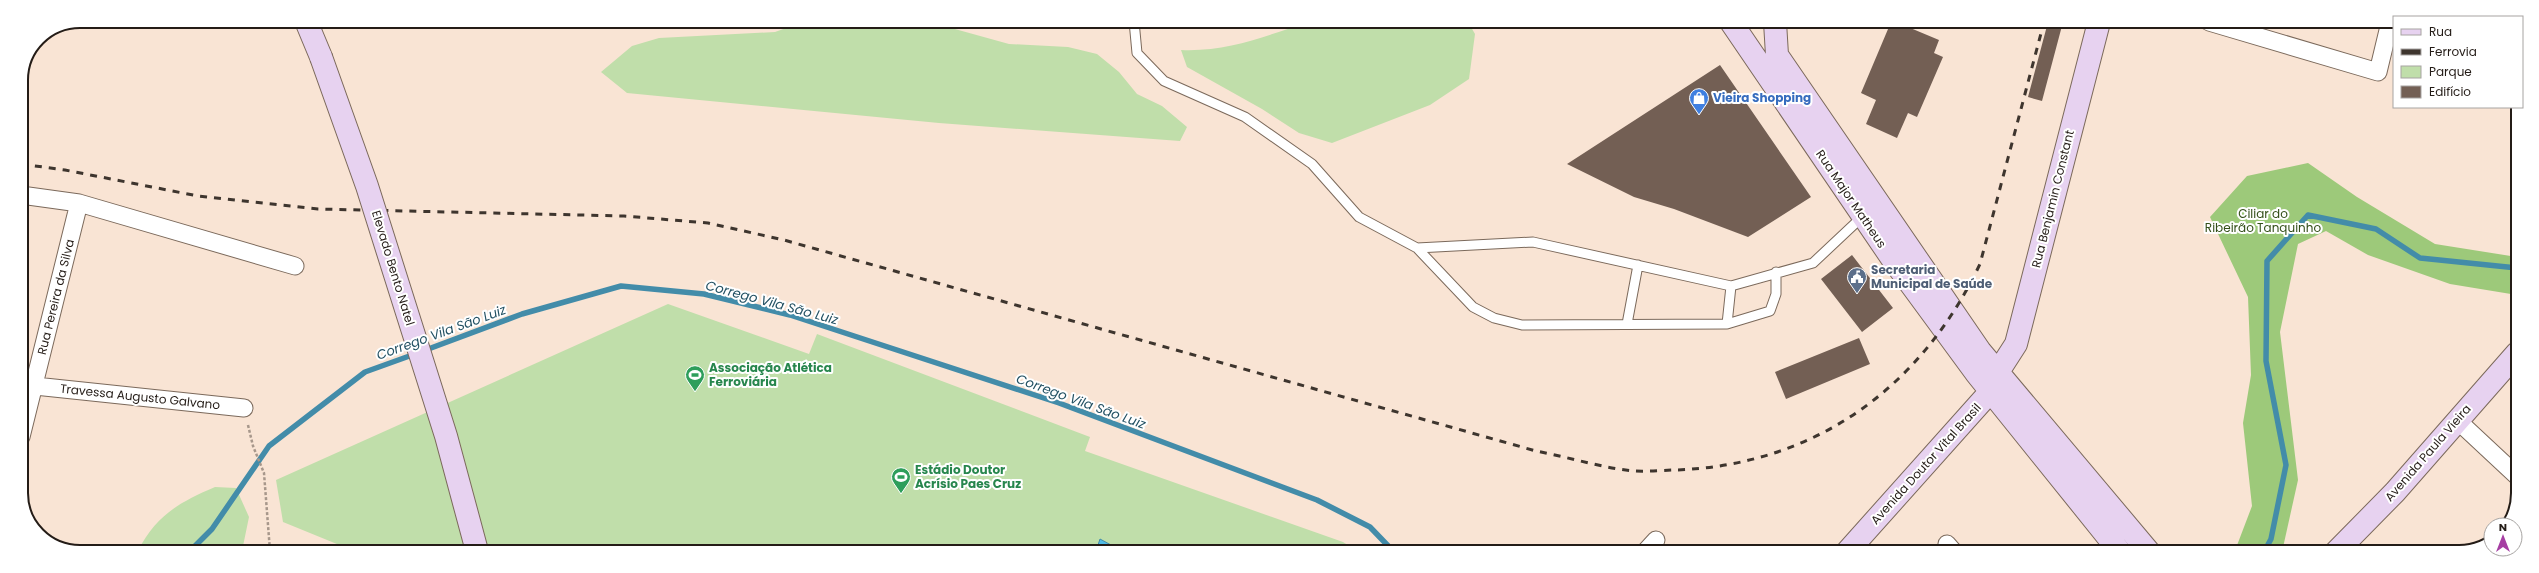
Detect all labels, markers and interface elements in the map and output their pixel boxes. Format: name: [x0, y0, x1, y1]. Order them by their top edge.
legend: [2393, 16, 2523, 108]
text: Rua: [2429, 23, 2452, 40]
text: Ferrovia: [2429, 43, 2477, 60]
text: Parque: [2429, 63, 2472, 80]
text: Edifício: [2429, 83, 2471, 100]
shop icon: Vieira Shopping: [1688, 87, 1710, 115]
place label: Vieira Shopping: [1713, 89, 1811, 106]
street label: Rua Benjamin Constant: [2027, 128, 2078, 270]
street label: Rua Major Matheus: [1812, 146, 1891, 251]
park label: Ciliar do Ribeirão Tanquinho: [2205, 205, 2321, 236]
street label: Elevado Bento Natel: [368, 208, 419, 327]
street label: Rua Pereira da Silva: [33, 237, 78, 356]
place label: Secretaria Municipal de Saúde: [1871, 261, 1993, 292]
public building icon: Secretaria Municipal de Saúde: [1846, 266, 1868, 294]
water label: Corrego Vila São Luiz: [703, 276, 840, 329]
water label: Corrego Vila São Luiz: [374, 300, 509, 365]
place label: Associação Atlética Ferroviária: [709, 359, 832, 390]
sports icon: Associação Atlética Ferroviária: [684, 364, 706, 392]
water label: Corrego Vila São Luiz: [1013, 369, 1148, 434]
street label: Travessa Augusto Galvano: [59, 380, 221, 413]
street label: Avenida Doutor Vital Brasil: [1867, 399, 1985, 528]
street label: Avenida Paula Vieira: [2381, 401, 2475, 505]
place label: Estádio Doutor Acrísio Paes Cruz: [915, 461, 1021, 492]
sports icon: Estádio Doutor Acrísio Paes Cruz: [890, 466, 912, 494]
north arrow: [2483, 517, 2523, 557]
text: N: [2499, 519, 2507, 535]

